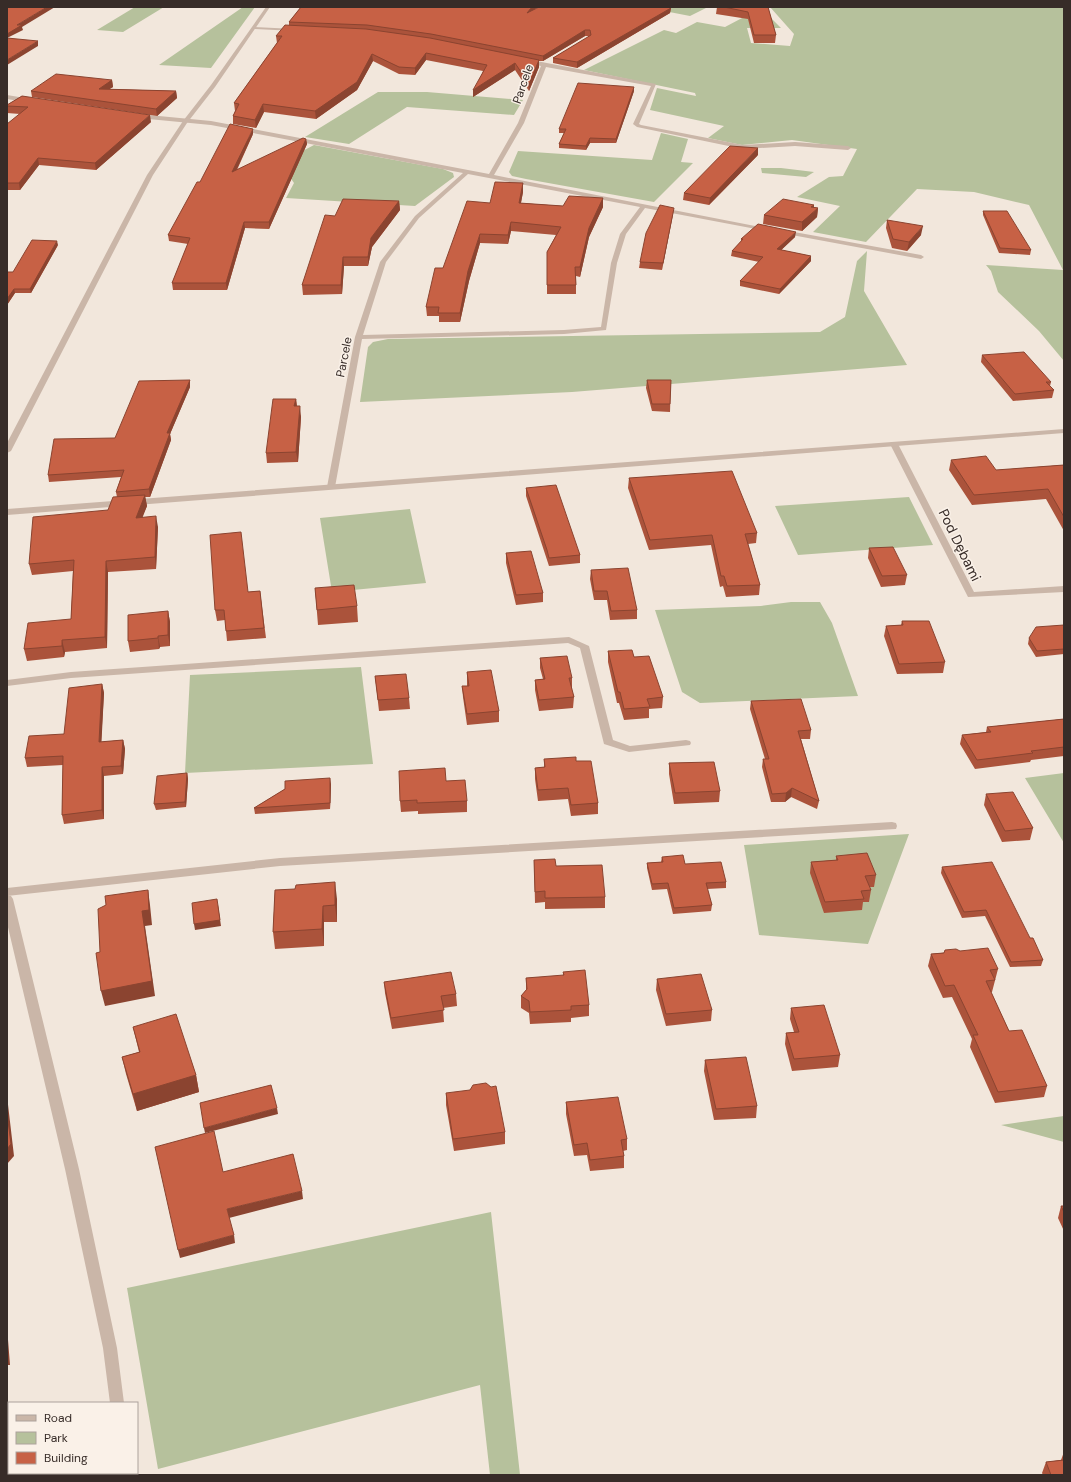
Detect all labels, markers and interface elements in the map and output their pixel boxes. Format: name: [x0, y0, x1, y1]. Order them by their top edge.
street label: Parcele: [509, 62, 537, 106]
street label: Parcele: [332, 335, 356, 378]
street label: Pod Dębami: [935, 506, 985, 584]
legend: [8, 1402, 138, 1474]
text: Road: [44, 1410, 72, 1426]
text: Park: [44, 1430, 68, 1446]
text: Building: [44, 1450, 88, 1466]

